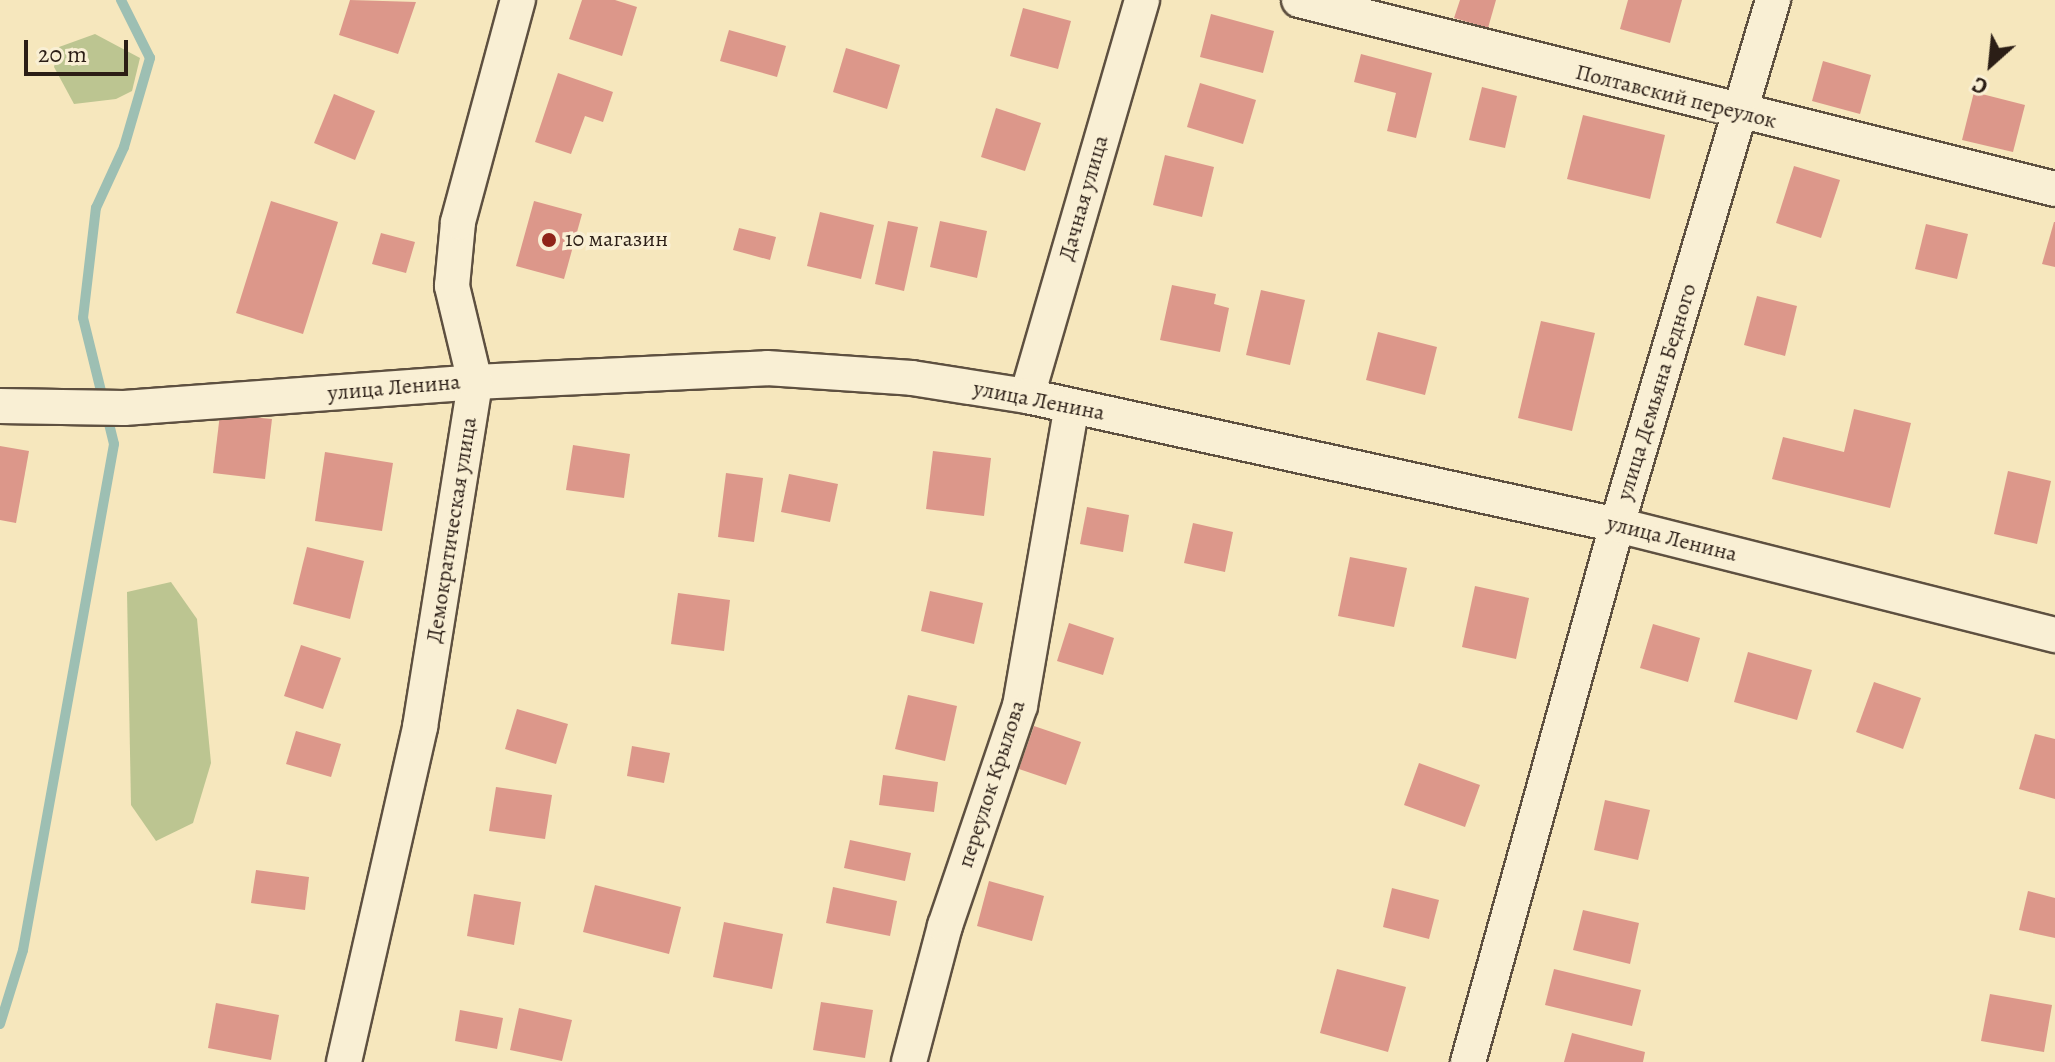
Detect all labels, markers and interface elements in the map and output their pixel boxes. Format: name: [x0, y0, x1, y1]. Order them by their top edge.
scale bar: [28, 24, 132, 74]
north arrow: [1951, 24, 2031, 104]
text: 20 m: [38, 38, 87, 70]
street label: Полтавский переулок: [1573, 59, 1779, 135]
text: С: [1967, 69, 1993, 102]
street label: Дачная улица: [1054, 132, 1114, 264]
place label: 10 магазин: [565, 227, 668, 253]
marker: 10 магазин: [540, 231, 558, 249]
street label: улица Демьяна Бедного: [1611, 281, 1703, 503]
street label: улица Ленина: [327, 369, 461, 407]
street label: улица Ленина: [971, 375, 1107, 427]
street label: Демократическая улица: [421, 415, 483, 645]
street label: улица Ленина: [1604, 510, 1740, 568]
street label: переулок Крылова: [952, 697, 1032, 871]

